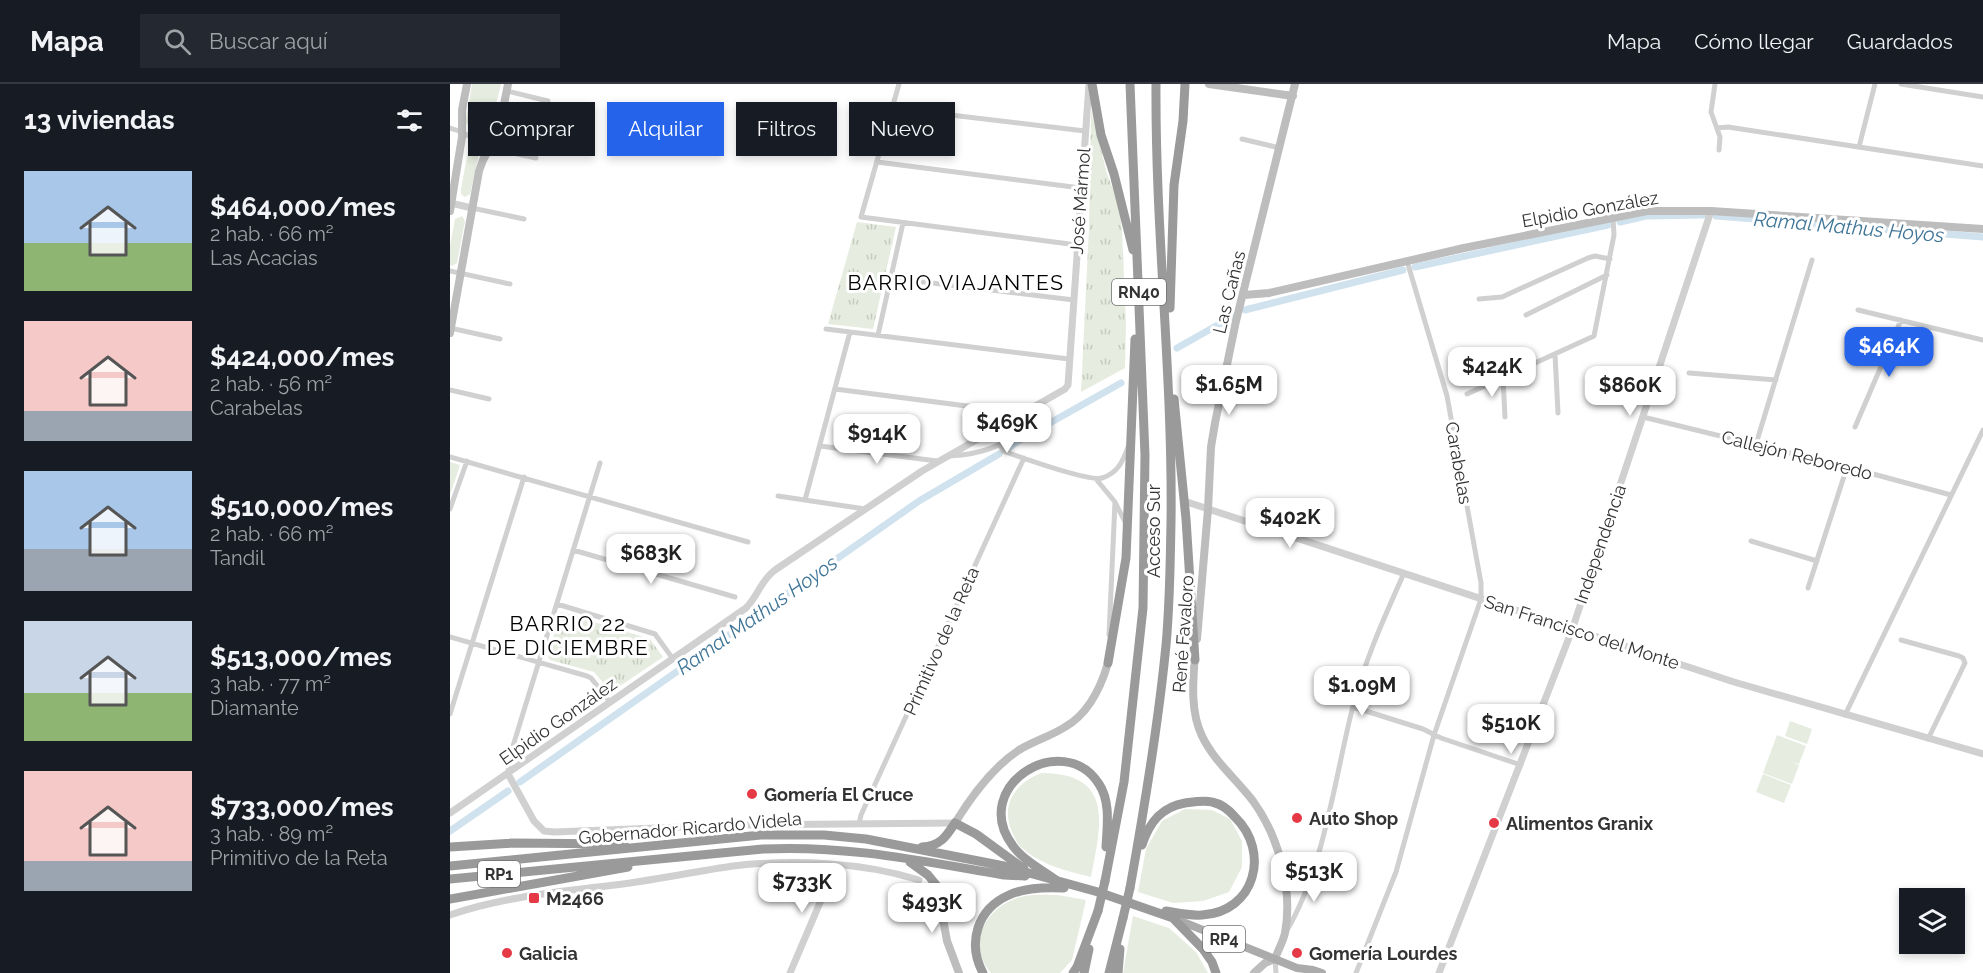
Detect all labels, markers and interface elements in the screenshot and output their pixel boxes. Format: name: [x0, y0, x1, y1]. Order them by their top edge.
search box: [140, 14, 560, 68]
text: Mapa: [30, 25, 104, 58]
icon: search: [161, 25, 194, 58]
text: Buscar aquí: [209, 28, 328, 54]
text: Mapa: [1607, 29, 1661, 54]
text: Cómo llegar: [1694, 29, 1814, 54]
text: Guardados: [1847, 29, 1953, 54]
chip: Comprar: [468, 102, 595, 156]
chip: Alquilar: [607, 102, 724, 156]
chip: Filtros: [736, 102, 837, 156]
chip: Nuevo: [849, 102, 955, 156]
icon: filters: [393, 104, 426, 137]
text: 13 viviendas: [24, 105, 175, 135]
street label: José Mármol: [1066, 147, 1094, 255]
street label: Elpidio González: [1520, 187, 1660, 231]
text: $464,000/mes: [210, 192, 396, 222]
icon: home: [72, 195, 144, 267]
water label: Ramal Mathus Hoyos: [1753, 207, 1946, 247]
text: 2 hab. · 66 m²: [210, 222, 334, 246]
text: Las Acacias: [210, 246, 318, 270]
street label: Las Cañas: [1209, 248, 1250, 336]
district label: BARRIO VIAJANTES: [848, 270, 1065, 295]
road number: RN40: [1112, 279, 1166, 305]
pin: $464K: [1847, 327, 1931, 378]
text: $464K: [1858, 334, 1920, 358]
text: $424,000/mes: [210, 342, 394, 372]
icon: home: [72, 345, 144, 417]
pin: $424K: [1450, 347, 1534, 398]
text: $424K: [1462, 354, 1522, 378]
pin: $1.65M: [1180, 365, 1278, 416]
pin: $860K: [1588, 366, 1672, 417]
text: 2 hab. · 56 m²: [210, 372, 332, 396]
text: $1.65M: [1195, 372, 1263, 396]
text: $860K: [1599, 373, 1661, 397]
text: Carabelas: [210, 396, 303, 420]
pin: $469K: [965, 403, 1049, 454]
text: $469K: [976, 410, 1038, 434]
pin: $914K: [835, 414, 919, 465]
street label: Carabelas: [1441, 420, 1477, 506]
text: $914K: [847, 421, 907, 445]
street label: Callejón Reboredo: [1719, 426, 1875, 484]
street label: Independencia: [1570, 482, 1630, 606]
street label: Acceso Sur: [1143, 483, 1164, 578]
text: $510,000/mes: [210, 492, 393, 522]
icon: home: [72, 495, 144, 567]
pin: $402K: [1248, 498, 1332, 549]
text: $402K: [1259, 505, 1321, 529]
text: 2 hab. · 66 m²: [210, 522, 334, 546]
pin: $683K: [609, 534, 693, 585]
text: $683K: [620, 541, 682, 565]
text: Tandil: [210, 546, 265, 570]
water label: Ramal Mathus Hoyos: [672, 550, 843, 680]
street label: Primitivo de la Reta: [899, 564, 983, 718]
street label: René Favaloro: [1168, 574, 1198, 694]
street label: San Francisco del Monte: [1482, 591, 1683, 674]
district label: BARRIO 22 DE DICIEMBRE: [487, 611, 649, 660]
text: $513,000/mes: [210, 642, 392, 672]
icon: home: [72, 645, 144, 717]
pin: $1.09M: [1313, 666, 1411, 717]
text: 3 hab. · 77 m²: [210, 672, 331, 696]
street label: Elpidio González: [495, 673, 621, 769]
text: $1.09M: [1328, 673, 1396, 697]
text: Diamante: [210, 696, 299, 720]
pin: $510K: [1469, 704, 1553, 755]
text: $510K: [1481, 711, 1541, 735]
place label: Gomería El Cruce: [764, 784, 914, 805]
marker: Gomería El Cruce: [745, 787, 759, 801]
text: $733,000/mes: [210, 792, 394, 822]
icon: home: [72, 795, 144, 867]
street label: Gobernador Ricardo Videla: [577, 808, 803, 848]
place label: Auto Shop: [1309, 808, 1398, 829]
marker: Auto Shop: [1290, 811, 1304, 825]
place label: Alimentos Granix: [1506, 813, 1653, 834]
marker: Alimentos Granix: [1487, 816, 1501, 830]
text: 3 hab. · 89 m²: [210, 822, 333, 846]
text: Primitivo de la Reta: [210, 846, 388, 870]
pin: $513K: [1272, 852, 1356, 903]
text: $513K: [1285, 859, 1343, 883]
road number: RP1: [478, 861, 520, 887]
pin: $733K: [760, 863, 844, 914]
text: $733K: [772, 870, 832, 894]
pin: $493K: [890, 883, 974, 934]
place label: M2466: [546, 888, 604, 909]
map controls: [1899, 888, 1965, 954]
button: layers: [1899, 888, 1965, 954]
text: $493K: [902, 890, 962, 914]
marker: M2466: [527, 891, 541, 905]
road number: RP4: [1203, 926, 1245, 952]
place label: Galicia: [519, 943, 578, 964]
place label: Gomería Lourdes: [1309, 943, 1457, 964]
marker: Galicia: [500, 946, 514, 960]
marker: Gomería Lourdes: [1290, 946, 1304, 960]

